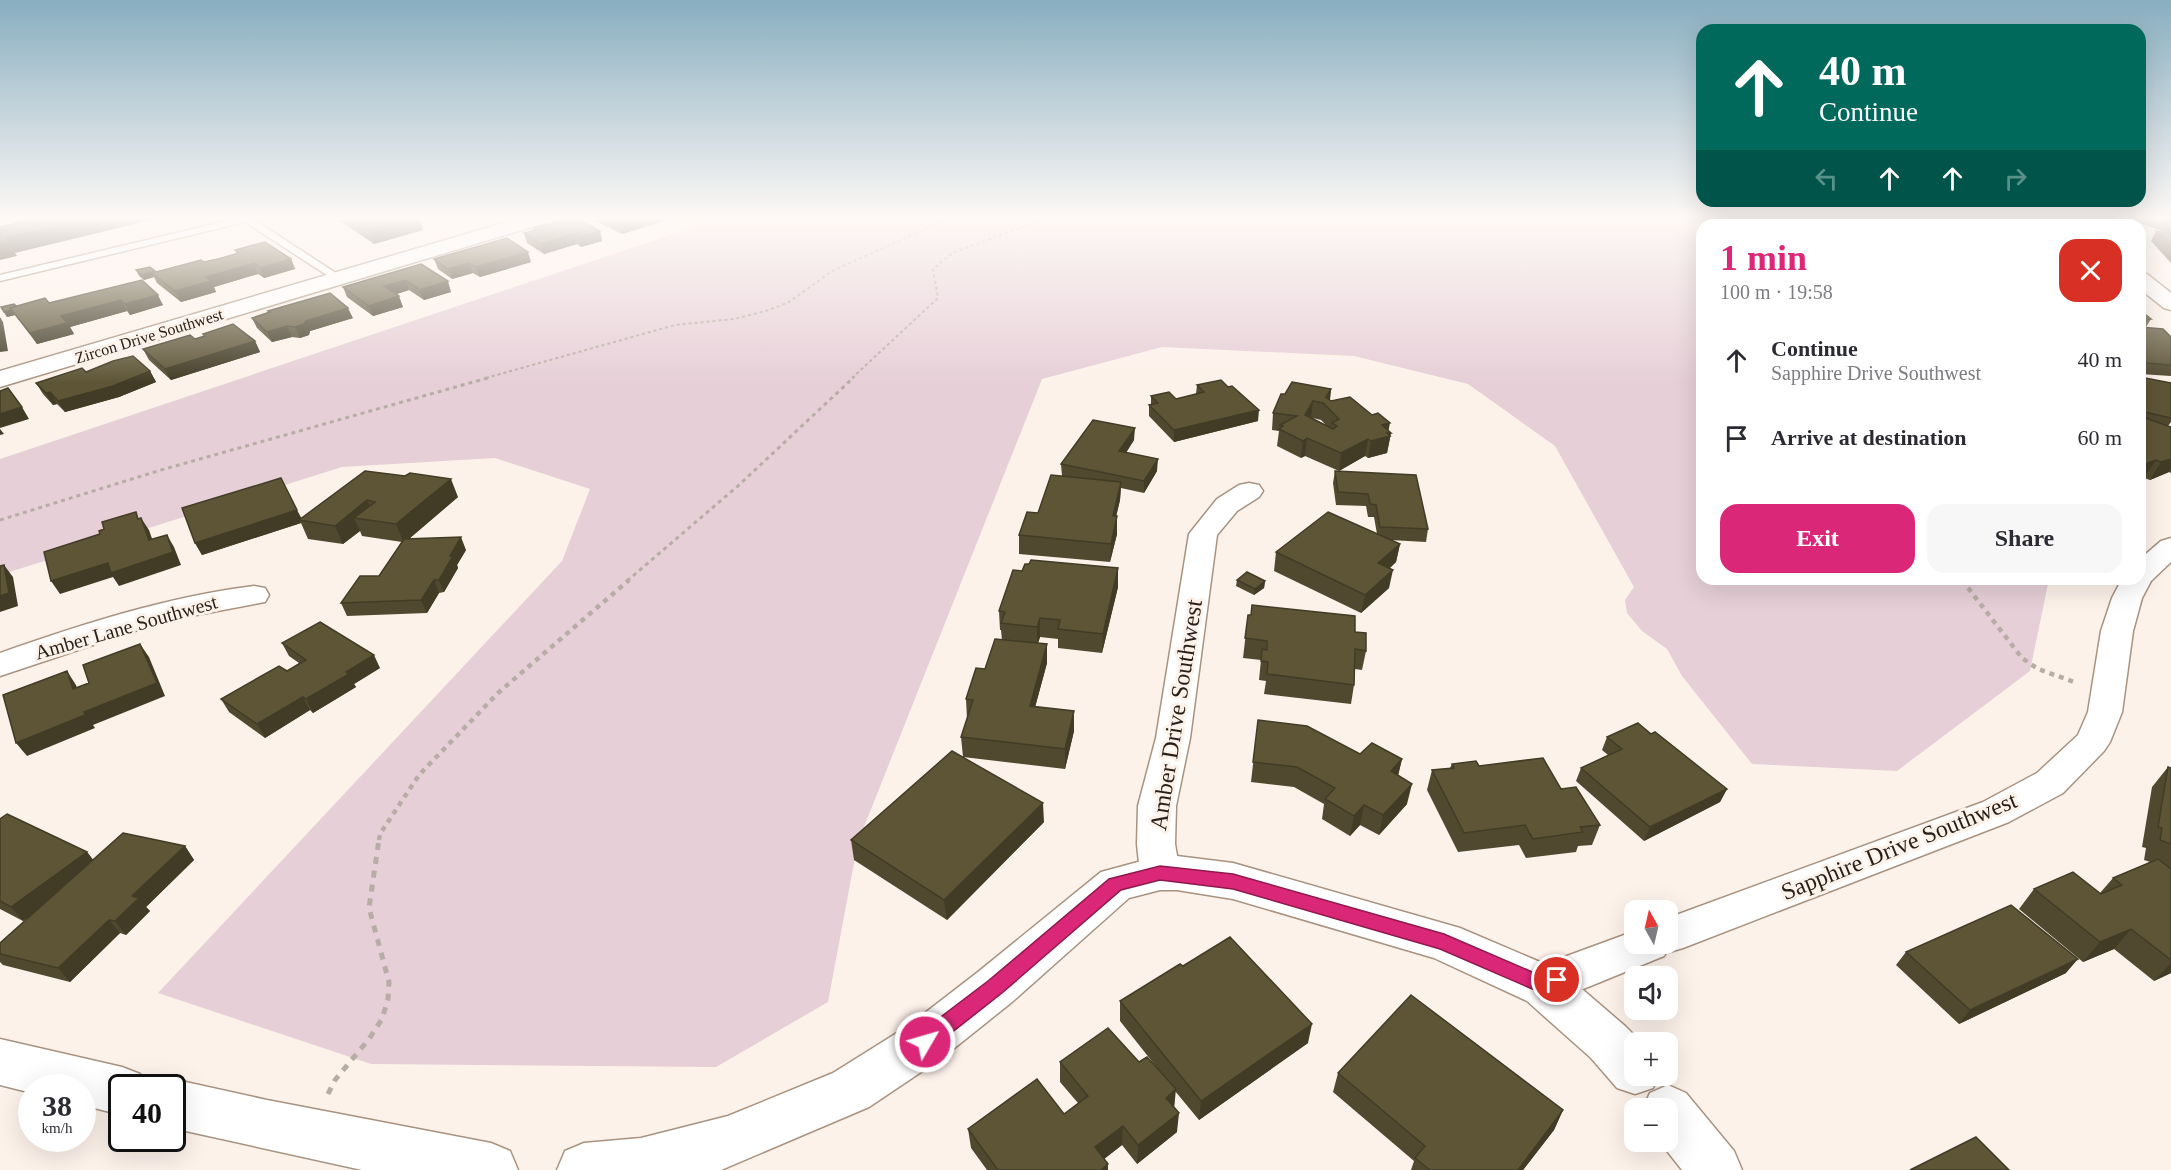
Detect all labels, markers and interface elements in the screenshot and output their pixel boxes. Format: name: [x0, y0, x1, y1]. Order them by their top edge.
icon: ahead: [1720, 48, 1798, 126]
text: 40 m: [1819, 48, 1907, 94]
text: Continue: [1819, 97, 1918, 127]
icon: left: [1810, 162, 1843, 195]
icon: ahead: [1873, 162, 1906, 195]
icon: ahead: [1936, 162, 1969, 195]
icon: right: [1999, 162, 2032, 195]
text: 1 min: [1720, 238, 1807, 278]
button: close: [2059, 239, 2122, 302]
text: 100 m · 19:58: [1720, 281, 1833, 303]
street label: Zircon Drive Southwest: [73, 305, 226, 367]
text: Continue: [1771, 336, 1858, 361]
icon: ahead: [1720, 344, 1753, 377]
text: 40 m: [2077, 347, 2122, 372]
text: Sapphire Drive Southwest: [1771, 362, 1981, 384]
icon: arrive: [1720, 422, 1753, 455]
text: Arrive at destination: [1771, 425, 1967, 450]
text: 60 m: [2077, 425, 2122, 450]
button: Exit: [1720, 504, 1915, 573]
button: Share: [1927, 504, 2122, 573]
street label: Amber Lane Southwest: [32, 590, 220, 664]
street label: Amber Drive Southwest: [1145, 597, 1207, 832]
street label: Sapphire Drive Southwest: [1777, 787, 2021, 905]
north arrow: [1624, 900, 1678, 954]
map controls: [1624, 900, 1678, 1152]
pin: [1531, 954, 1582, 1005]
icon: arrive: [1540, 963, 1573, 996]
button: sound: [1624, 966, 1678, 1020]
position arrow: [893, 1010, 957, 1074]
button: +: [1624, 1032, 1678, 1086]
speed limit sign: 40: [108, 1074, 186, 1152]
text: 38: [42, 1089, 72, 1122]
button: −: [1624, 1098, 1678, 1152]
text: km/h: [42, 1120, 72, 1136]

